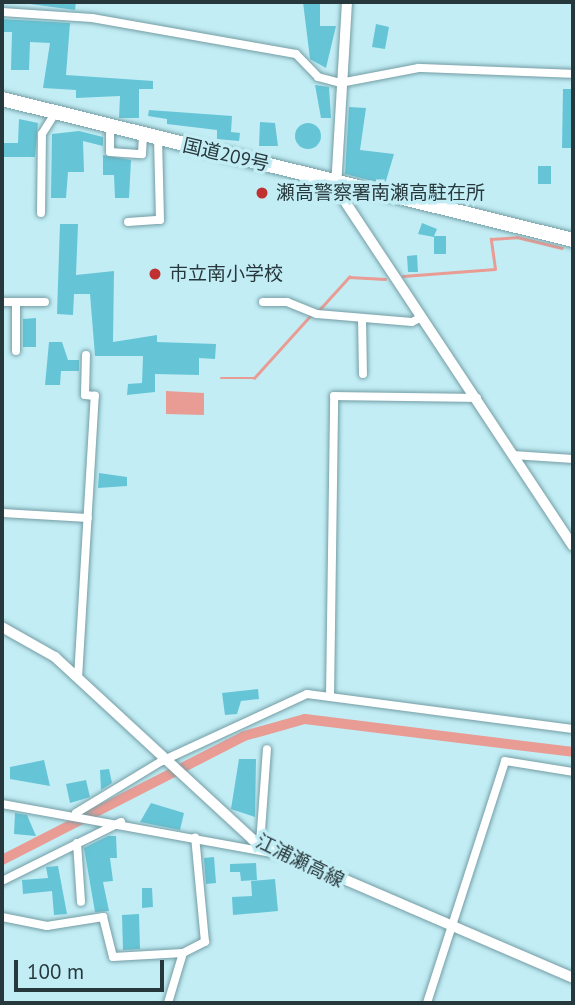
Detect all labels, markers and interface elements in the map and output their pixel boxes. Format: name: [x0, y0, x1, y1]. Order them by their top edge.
street label: 国道209号: [181, 134, 271, 176]
place label: 瀬高警察署南瀬高駐在所: [276, 182, 485, 204]
marker: 瀬高警察署南瀬高駐在所: [254, 185, 270, 201]
place label: 市立南小学校: [169, 263, 283, 285]
marker: 市立南小学校: [147, 266, 163, 282]
street label: 江浦瀬高線: [252, 830, 348, 892]
scale bar: [18, 946, 168, 990]
text: 100 m: [27, 958, 84, 985]

